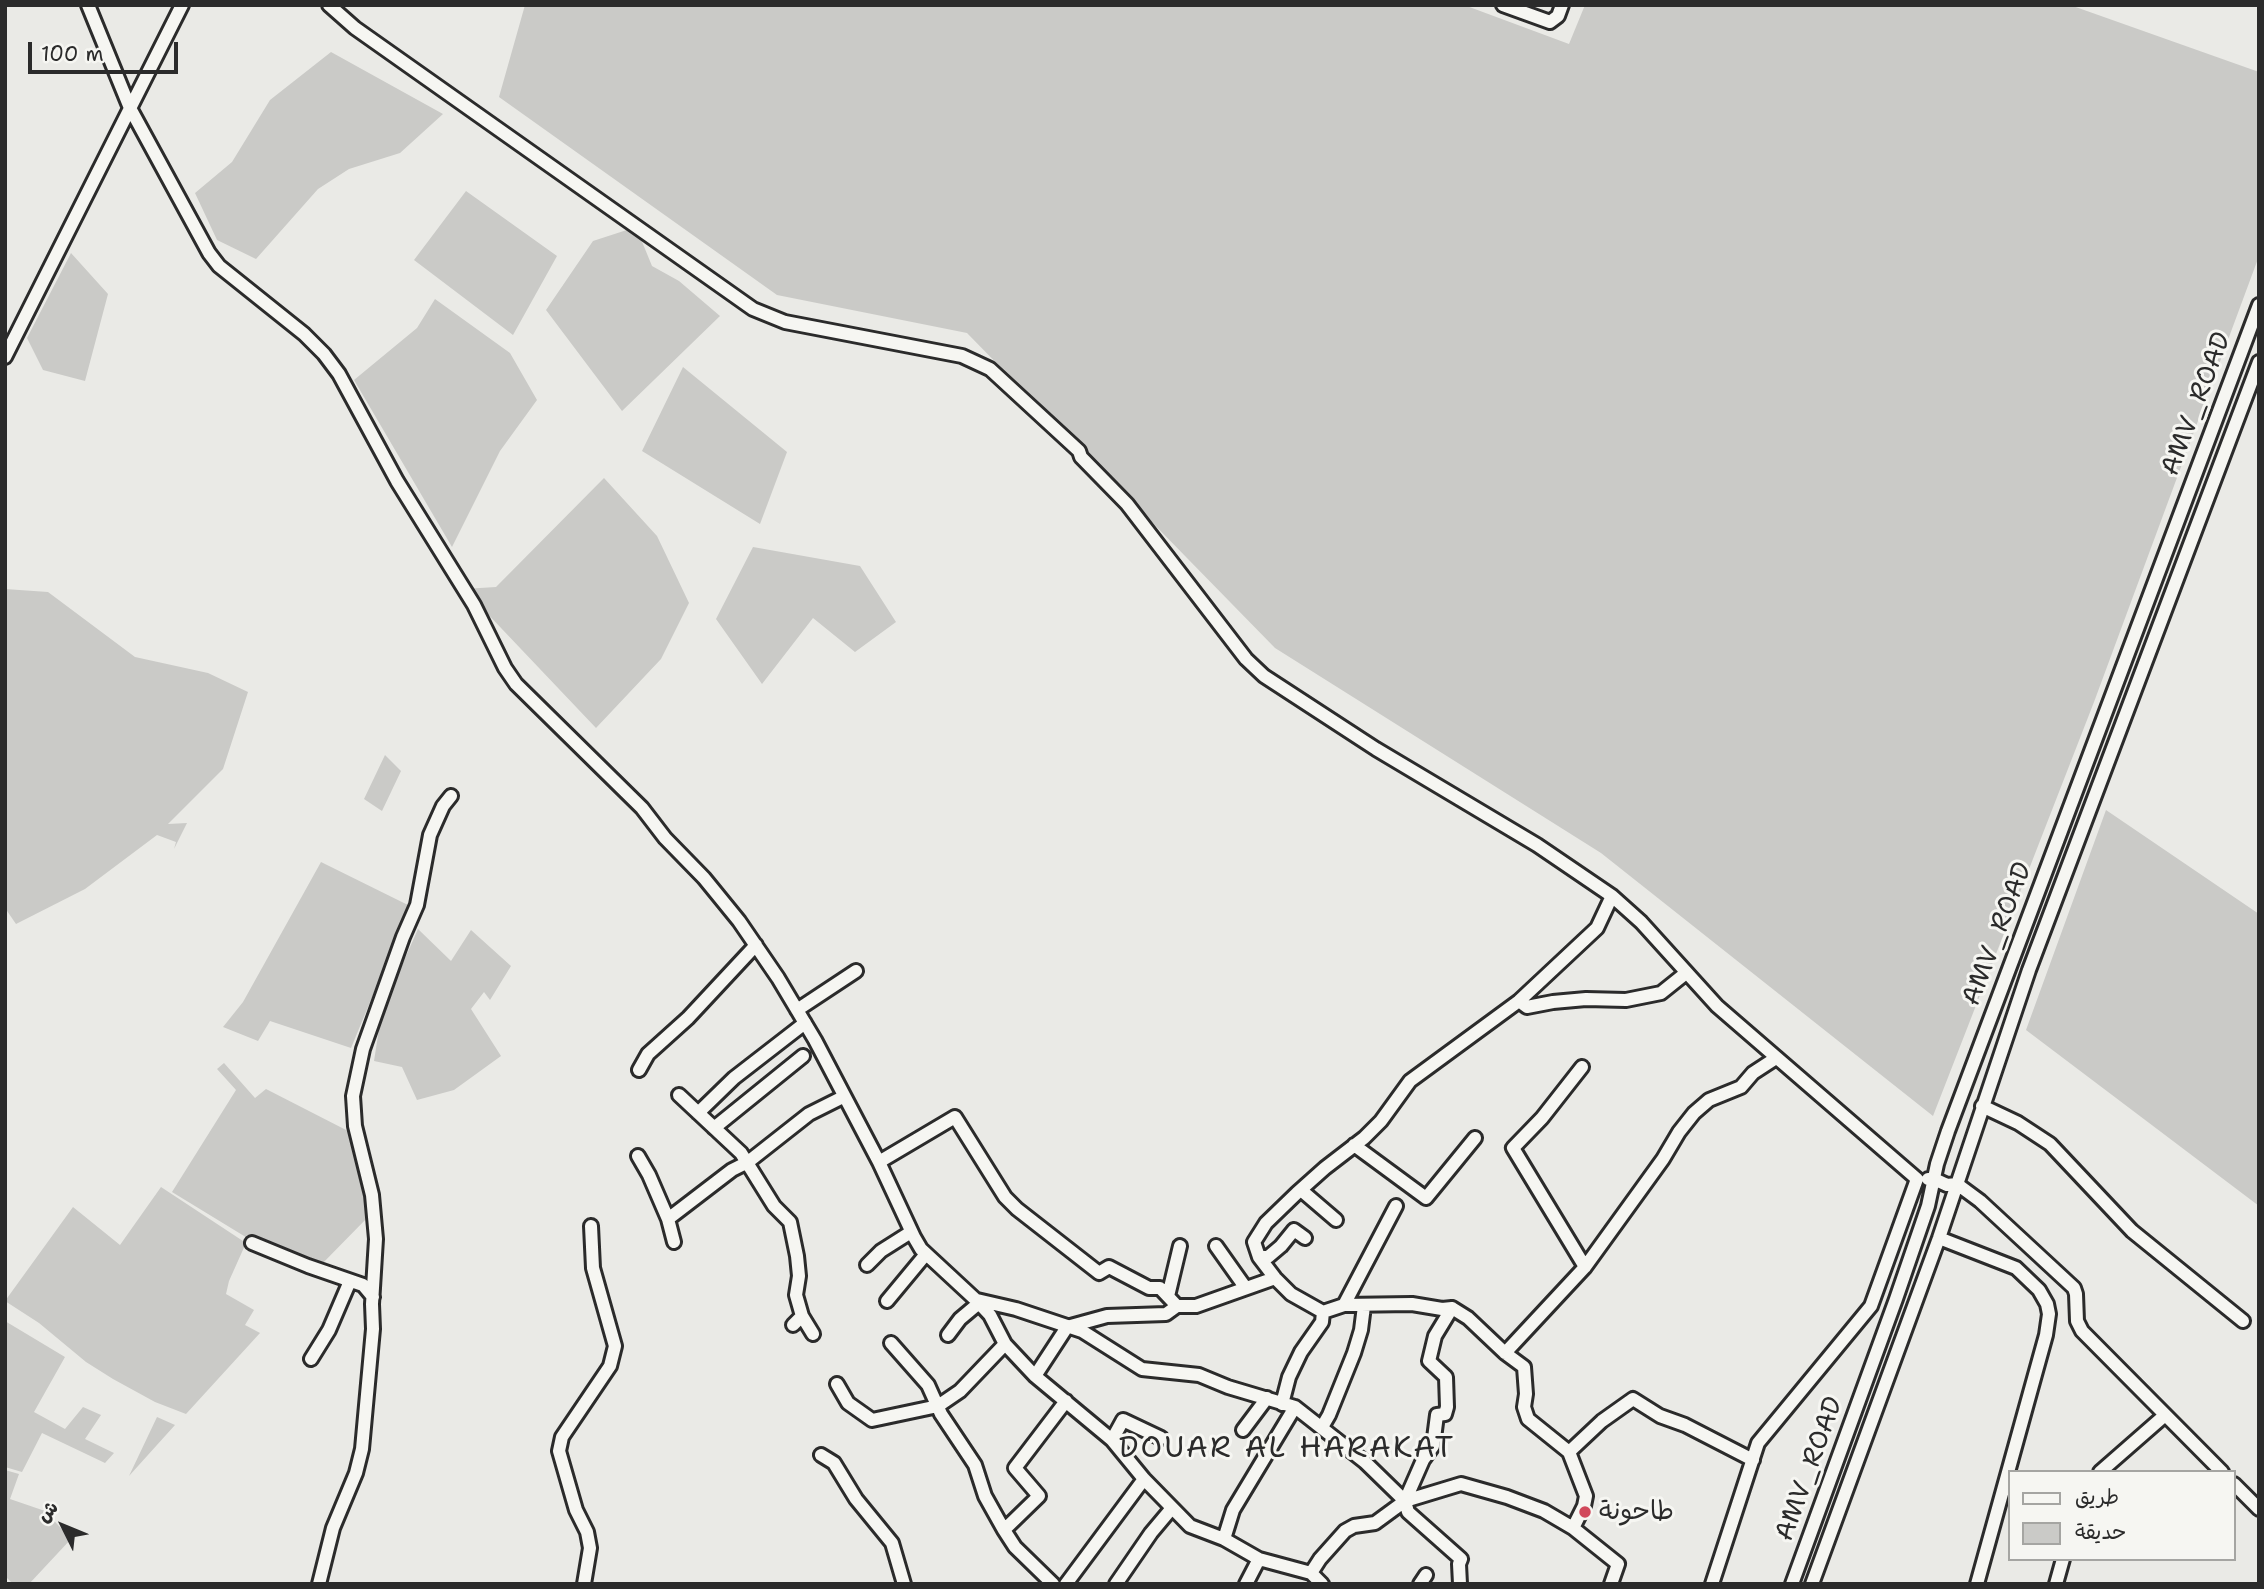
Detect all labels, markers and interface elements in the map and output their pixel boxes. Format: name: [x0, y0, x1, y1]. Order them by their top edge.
scale bar: [32, 28, 182, 72]
text: 100 m: [41, 40, 104, 68]
street label: AMV_ROAD: [2155, 328, 2239, 480]
street label: AMV_ROAD: [1956, 858, 2040, 1010]
street label: AMV_ROAD: [1770, 1393, 1850, 1545]
district label: DOUAR AL HARAKAT: [1121, 1431, 1453, 1467]
legend: [2008, 1470, 2236, 1561]
text: طريق: [2075, 1483, 2119, 1511]
north arrow: [28, 1491, 98, 1561]
text: ش: [31, 1495, 64, 1528]
place label: طاحونة: [1599, 1496, 1674, 1528]
marker: طاحونة: [1577, 1504, 1593, 1520]
text: حديقة: [2075, 1518, 2126, 1546]

